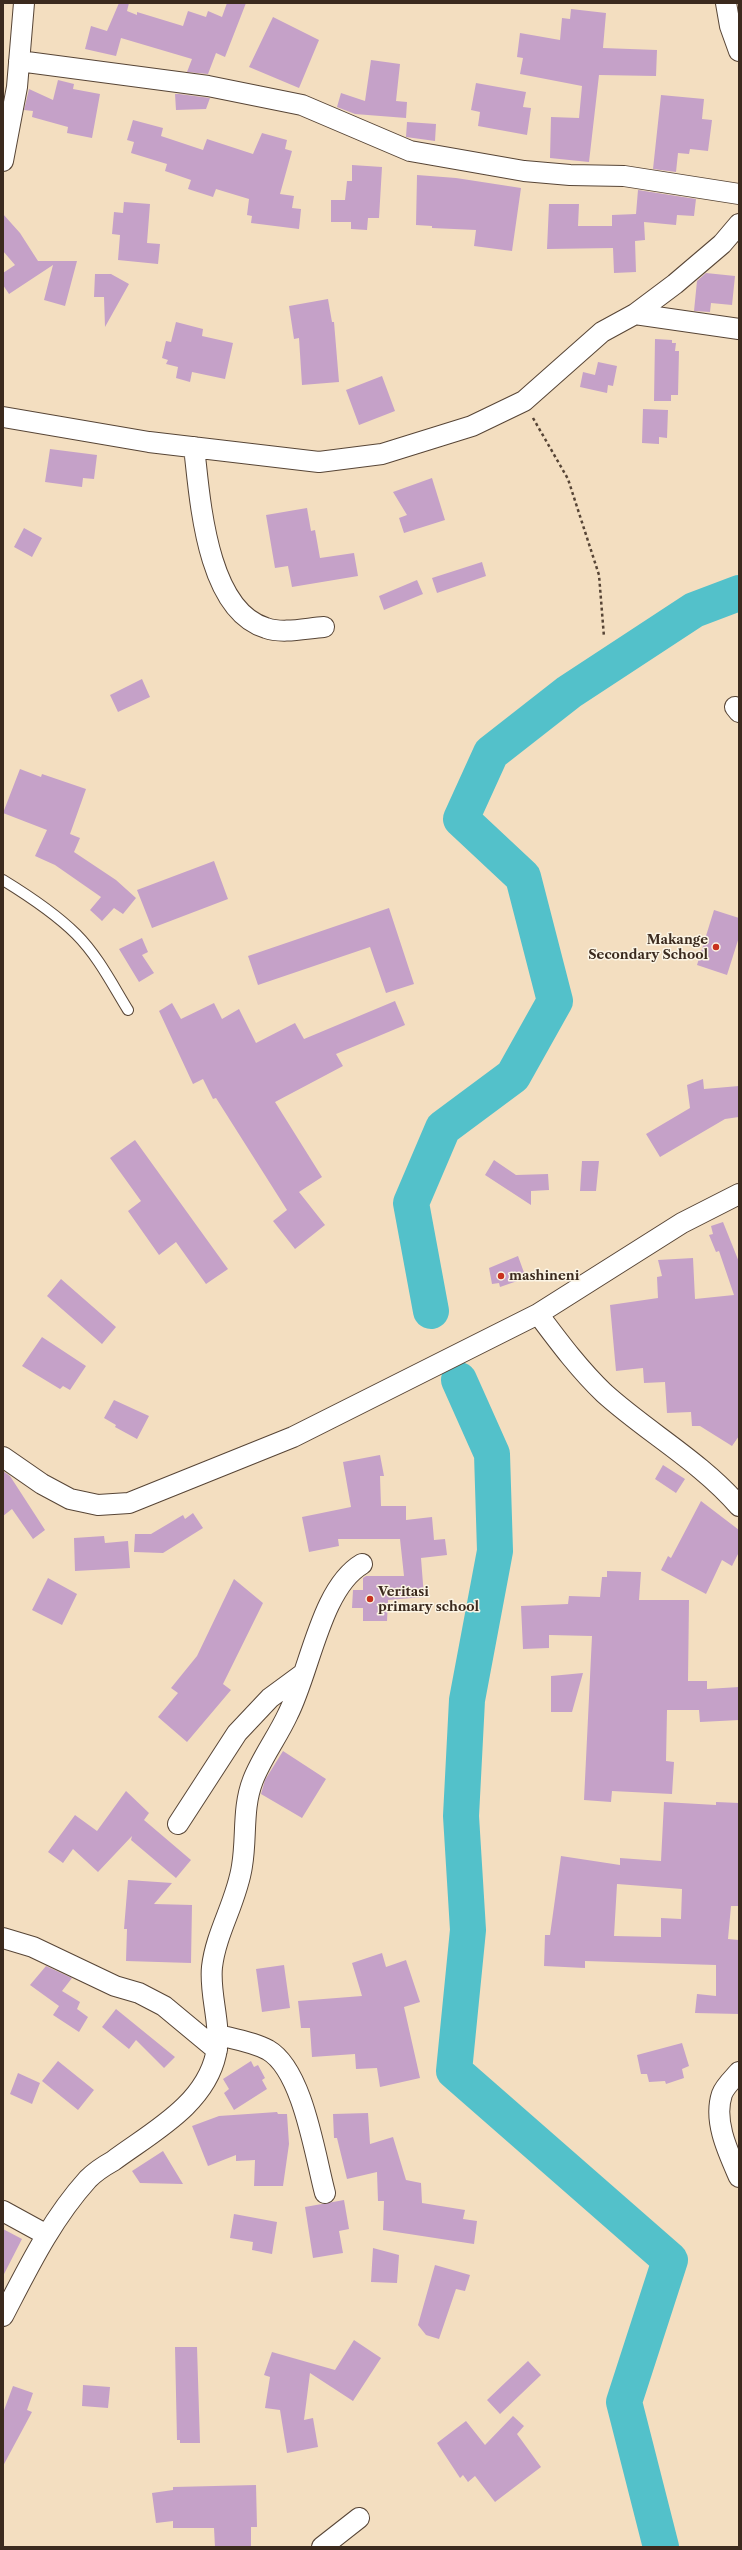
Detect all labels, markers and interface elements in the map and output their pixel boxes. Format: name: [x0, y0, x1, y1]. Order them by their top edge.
place label: Makange Secondary School: [588, 932, 708, 963]
marker: Makange Secondary School: [711, 942, 721, 952]
place label: mashineni: [509, 1268, 579, 1284]
marker: mashineni: [496, 1271, 506, 1281]
place label: Veritasi primary school: [378, 1584, 479, 1615]
marker: Veritasi primary school: [365, 1594, 375, 1604]

